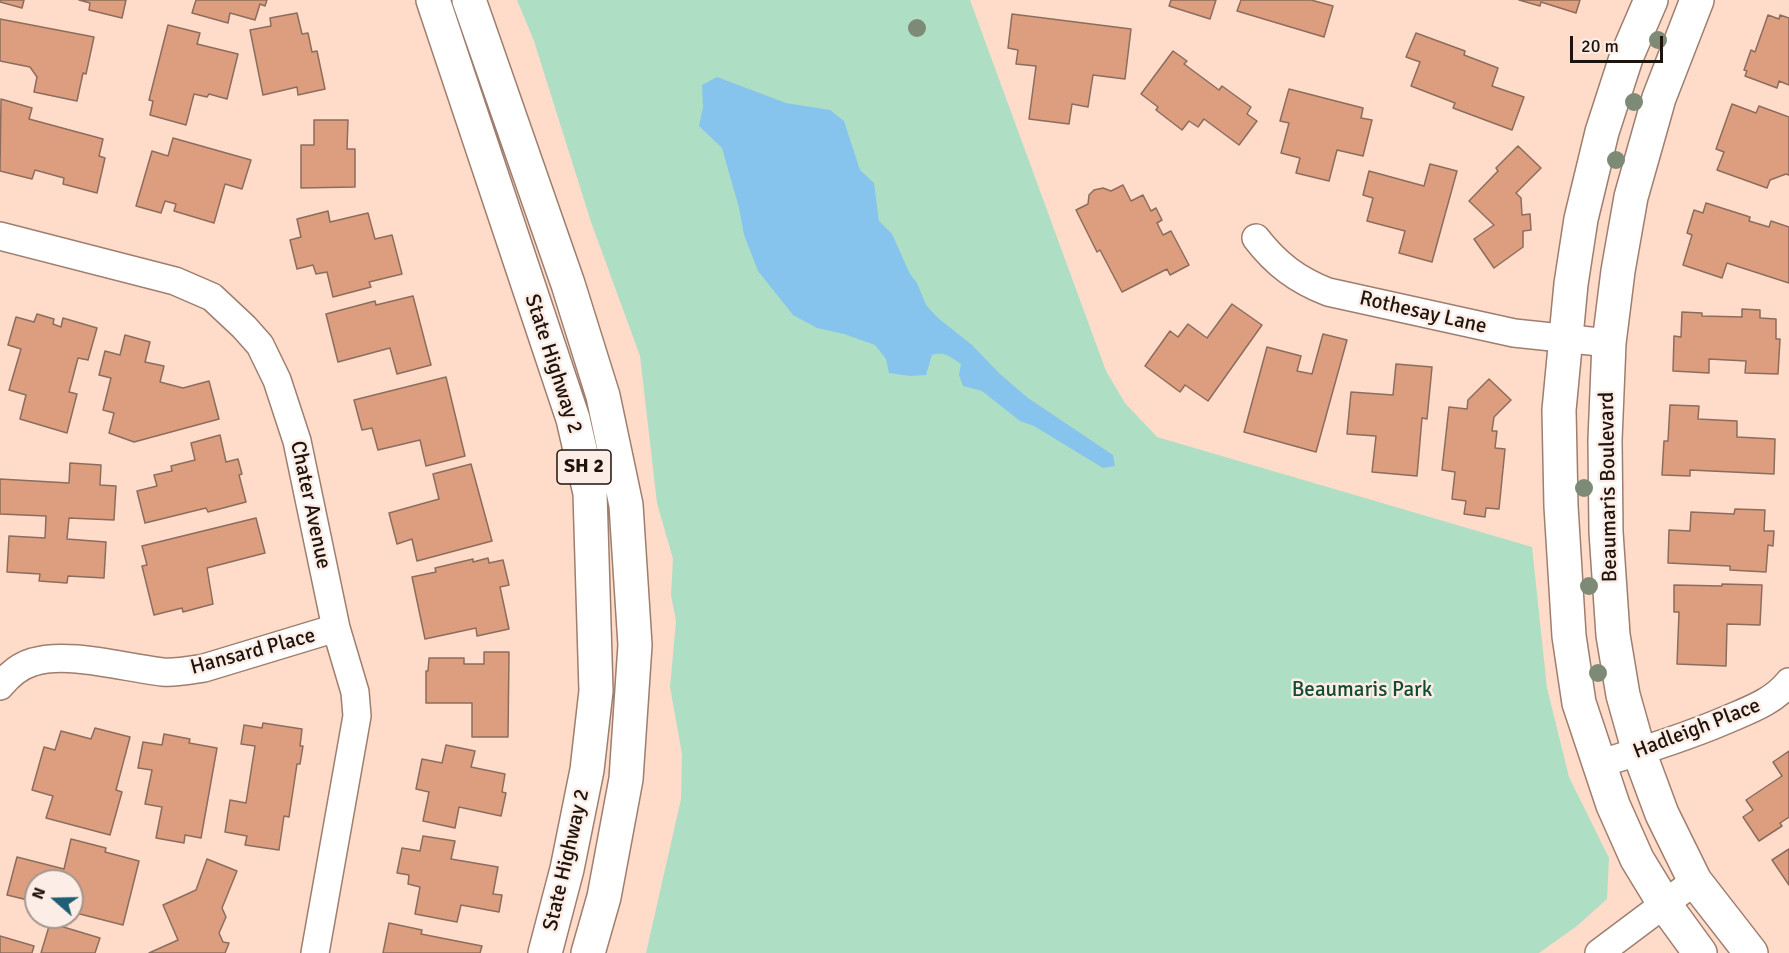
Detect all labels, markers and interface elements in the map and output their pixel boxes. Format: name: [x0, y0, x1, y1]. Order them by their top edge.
scale bar: [1573, 24, 1666, 62]
text: 20 m: [1581, 35, 1619, 57]
street label: Rothesay Lane: [1357, 286, 1489, 340]
street label: State Highway 2: [519, 291, 587, 437]
street label: Beaumaris Boulevard: [1595, 392, 1623, 582]
street label: Chater Avenue: [284, 439, 336, 571]
road number: SH 2: [557, 450, 611, 484]
street label: Hansard Place: [188, 623, 318, 681]
park label: Beaumaris Park: [1292, 677, 1432, 703]
street label: Hadleigh Place: [1630, 693, 1764, 765]
street label: State Highway 2: [538, 787, 596, 933]
north arrow: [24, 869, 84, 929]
text: N: [28, 885, 50, 902]

